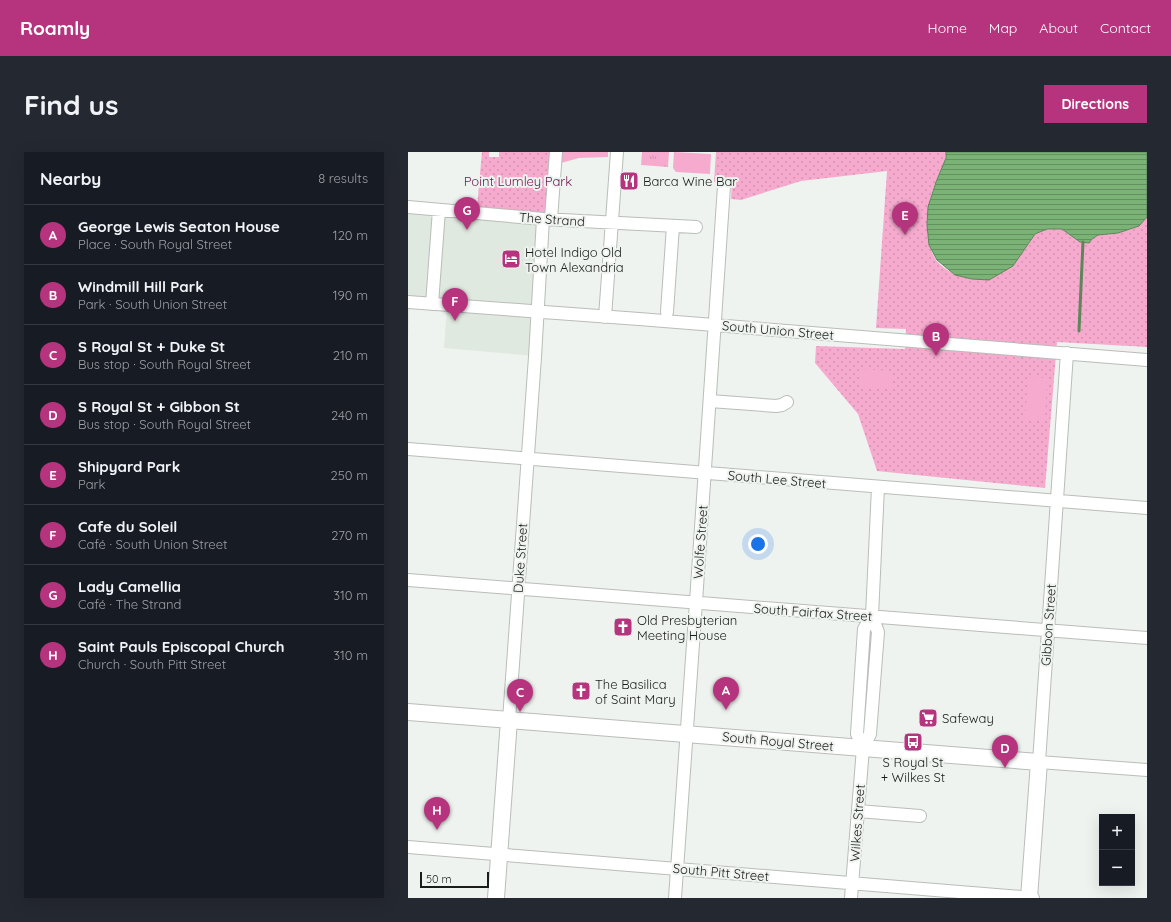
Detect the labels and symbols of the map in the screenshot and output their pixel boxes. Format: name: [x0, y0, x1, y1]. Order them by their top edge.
restaurant icon: Barca Wine Bar: [618, 170, 640, 192]
park label: Point Lumley Park: [464, 173, 572, 189]
place label: Barca Wine Bar: [643, 173, 737, 189]
pin: G: [454, 197, 480, 230]
pin: E: [892, 202, 918, 235]
street label: The Strand: [519, 209, 585, 229]
place label: Hotel Indigo Old Town Alexandria: [525, 244, 624, 275]
hotel icon: Hotel Indigo Old Town Alexandria: [500, 248, 522, 270]
pin: F: [442, 288, 468, 321]
street label: South Union Street: [722, 317, 834, 343]
pin: B: [923, 323, 949, 356]
street label: South Lee Street: [727, 467, 827, 491]
street label: Wolfe Street: [689, 505, 711, 579]
street label: Duke Street: [510, 523, 530, 593]
your location: [748, 534, 768, 554]
street label: Gibbon Street: [1037, 584, 1059, 666]
street label: South Fairfax Street: [753, 600, 873, 624]
place label: Old Presbyterian Meeting House: [637, 612, 737, 643]
church icon: Old Presbyterian Meeting House: [612, 616, 634, 638]
place label: The Basilica of Saint Mary: [595, 676, 676, 707]
pin: A: [713, 677, 739, 710]
pin: C: [507, 679, 533, 712]
church icon: The Basilica of Saint Mary: [570, 680, 592, 702]
supermarket icon: Safeway: [917, 707, 939, 729]
place label: Safeway: [942, 710, 994, 726]
street label: South Royal Street: [722, 728, 834, 754]
bus stop icon: S Royal St + Wilkes St: [902, 731, 924, 753]
pin: D: [992, 735, 1018, 768]
place label: S Royal St + Wilkes St: [881, 754, 945, 785]
street label: Wilkes Street: [846, 784, 868, 862]
pin: H: [424, 797, 450, 830]
street label: South Pitt Street: [672, 860, 770, 884]
scale bar: [420, 870, 489, 889]

